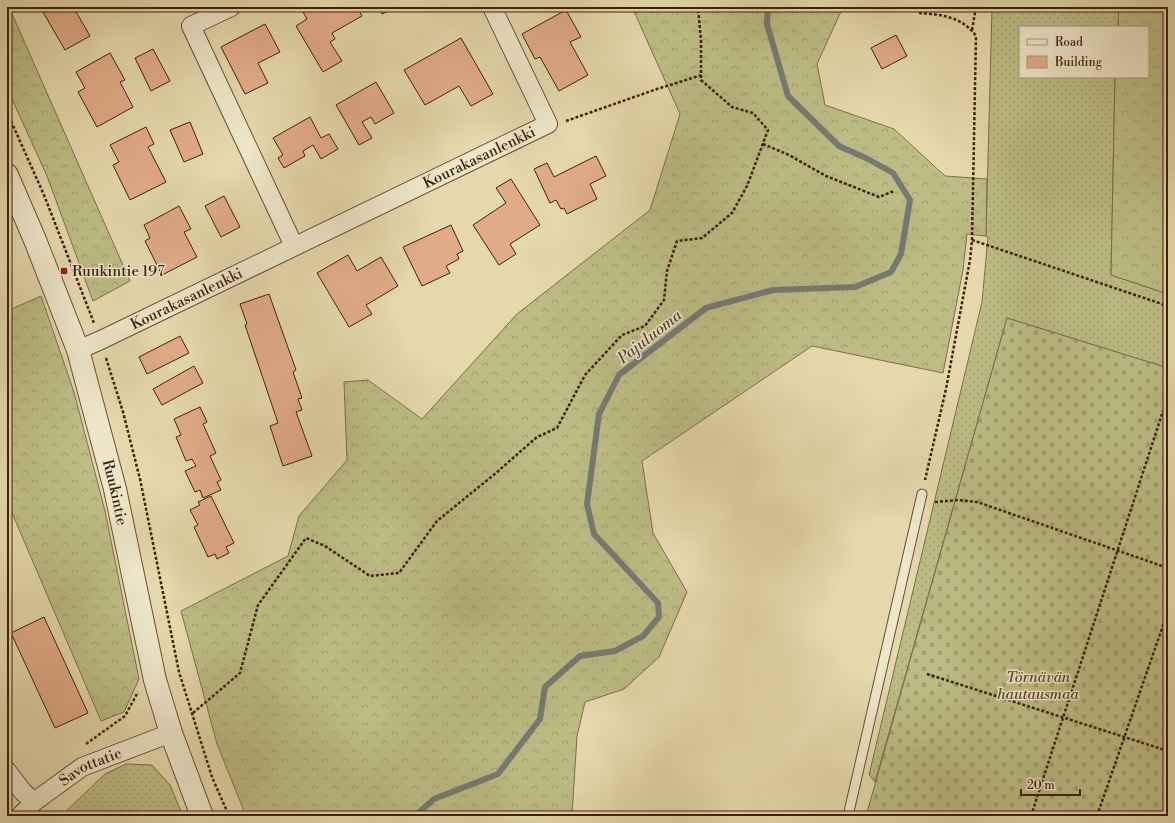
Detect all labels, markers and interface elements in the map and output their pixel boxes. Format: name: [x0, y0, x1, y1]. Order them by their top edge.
legend: [1019, 26, 1149, 78]
text: Road: [1055, 35, 1083, 50]
text: Building: [1054, 55, 1103, 70]
street label: Kourakasanlenkki: [420, 123, 539, 193]
place label: Ruukintie 197: [72, 262, 165, 281]
street label: Kourakasanlenkki: [127, 264, 246, 334]
marker: Ruukintie 197: [59, 266, 69, 276]
water label: Pajuluoma: [613, 305, 686, 369]
street label: Ruukintie: [98, 457, 131, 527]
park label: Törnävän hautausmaa: [997, 668, 1079, 704]
street label: Savottatie: [56, 744, 125, 790]
scale bar: [1021, 771, 1080, 797]
text: 20 m: [1027, 778, 1055, 793]

